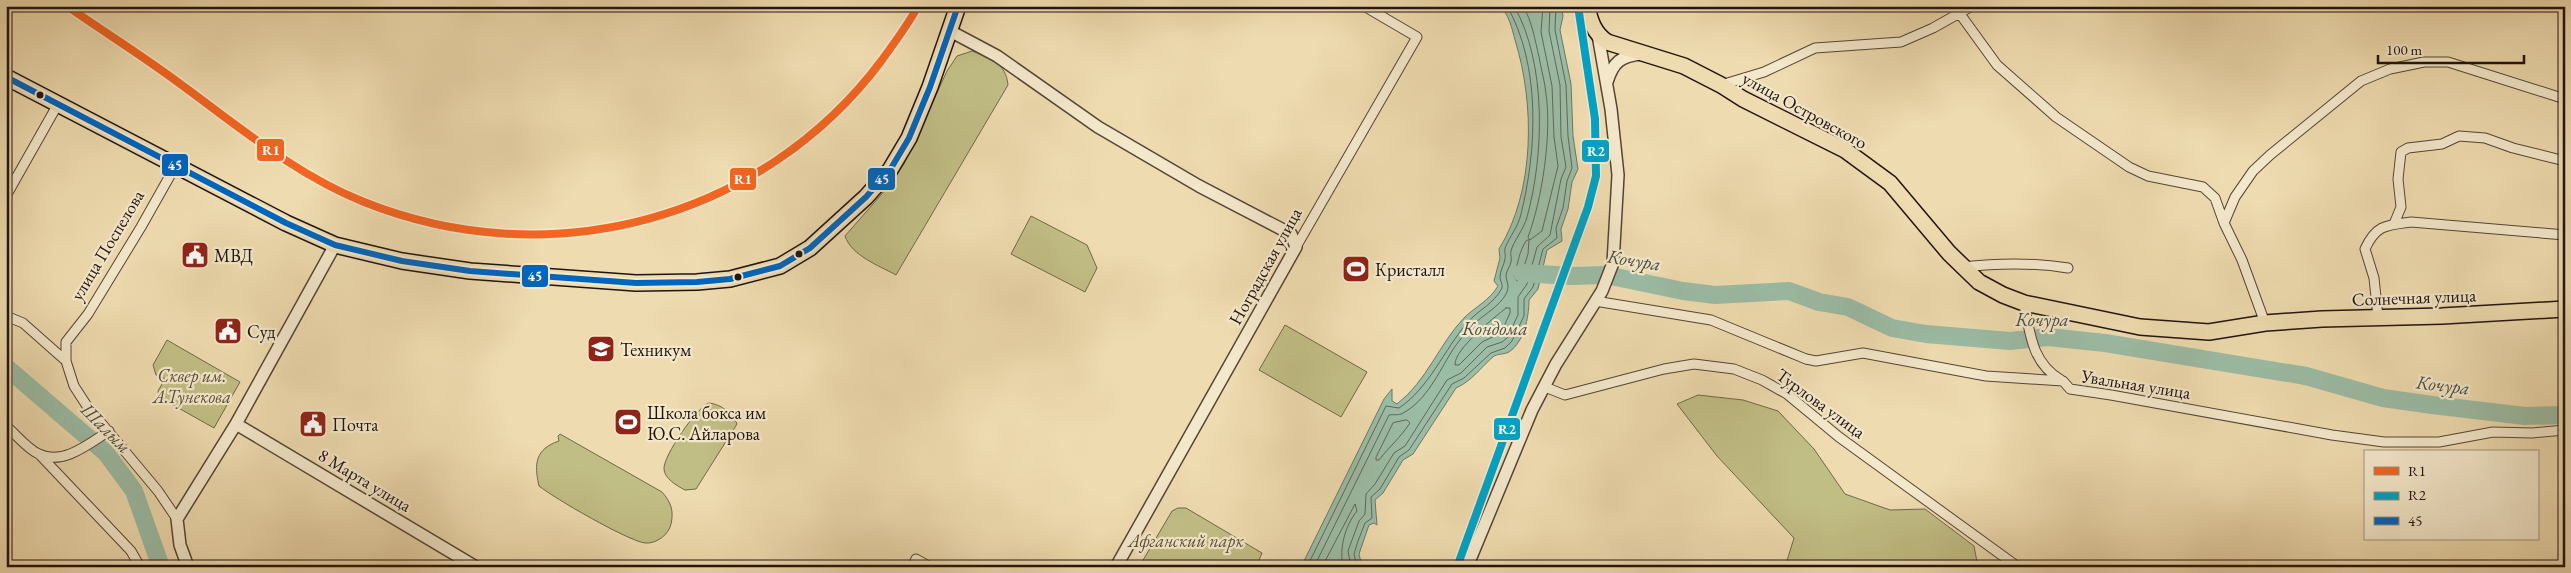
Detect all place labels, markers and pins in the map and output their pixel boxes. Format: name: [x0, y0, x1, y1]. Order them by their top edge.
unlabelled marker: [35, 90, 45, 100]
public building icon: МВД: [180, 240, 210, 270]
place label: МВД: [214, 244, 253, 267]
unlabelled marker: [794, 249, 804, 259]
sports icon: Кристалл: [1341, 254, 1371, 284]
place label: Кристалл: [1375, 258, 1445, 281]
unlabelled marker: [733, 272, 743, 282]
public building icon: Суд: [213, 316, 243, 346]
place label: Суд: [247, 320, 275, 343]
school or university icon: Техникум: [586, 334, 616, 364]
place label: Техникум: [620, 338, 692, 361]
place label: Школа бокса им Ю.С. Айларова: [647, 401, 767, 445]
sports icon: Школа бокса им Ю.С. Айларова: [613, 407, 643, 437]
public building icon: Почта: [298, 409, 328, 439]
place label: Почта: [332, 413, 379, 436]

